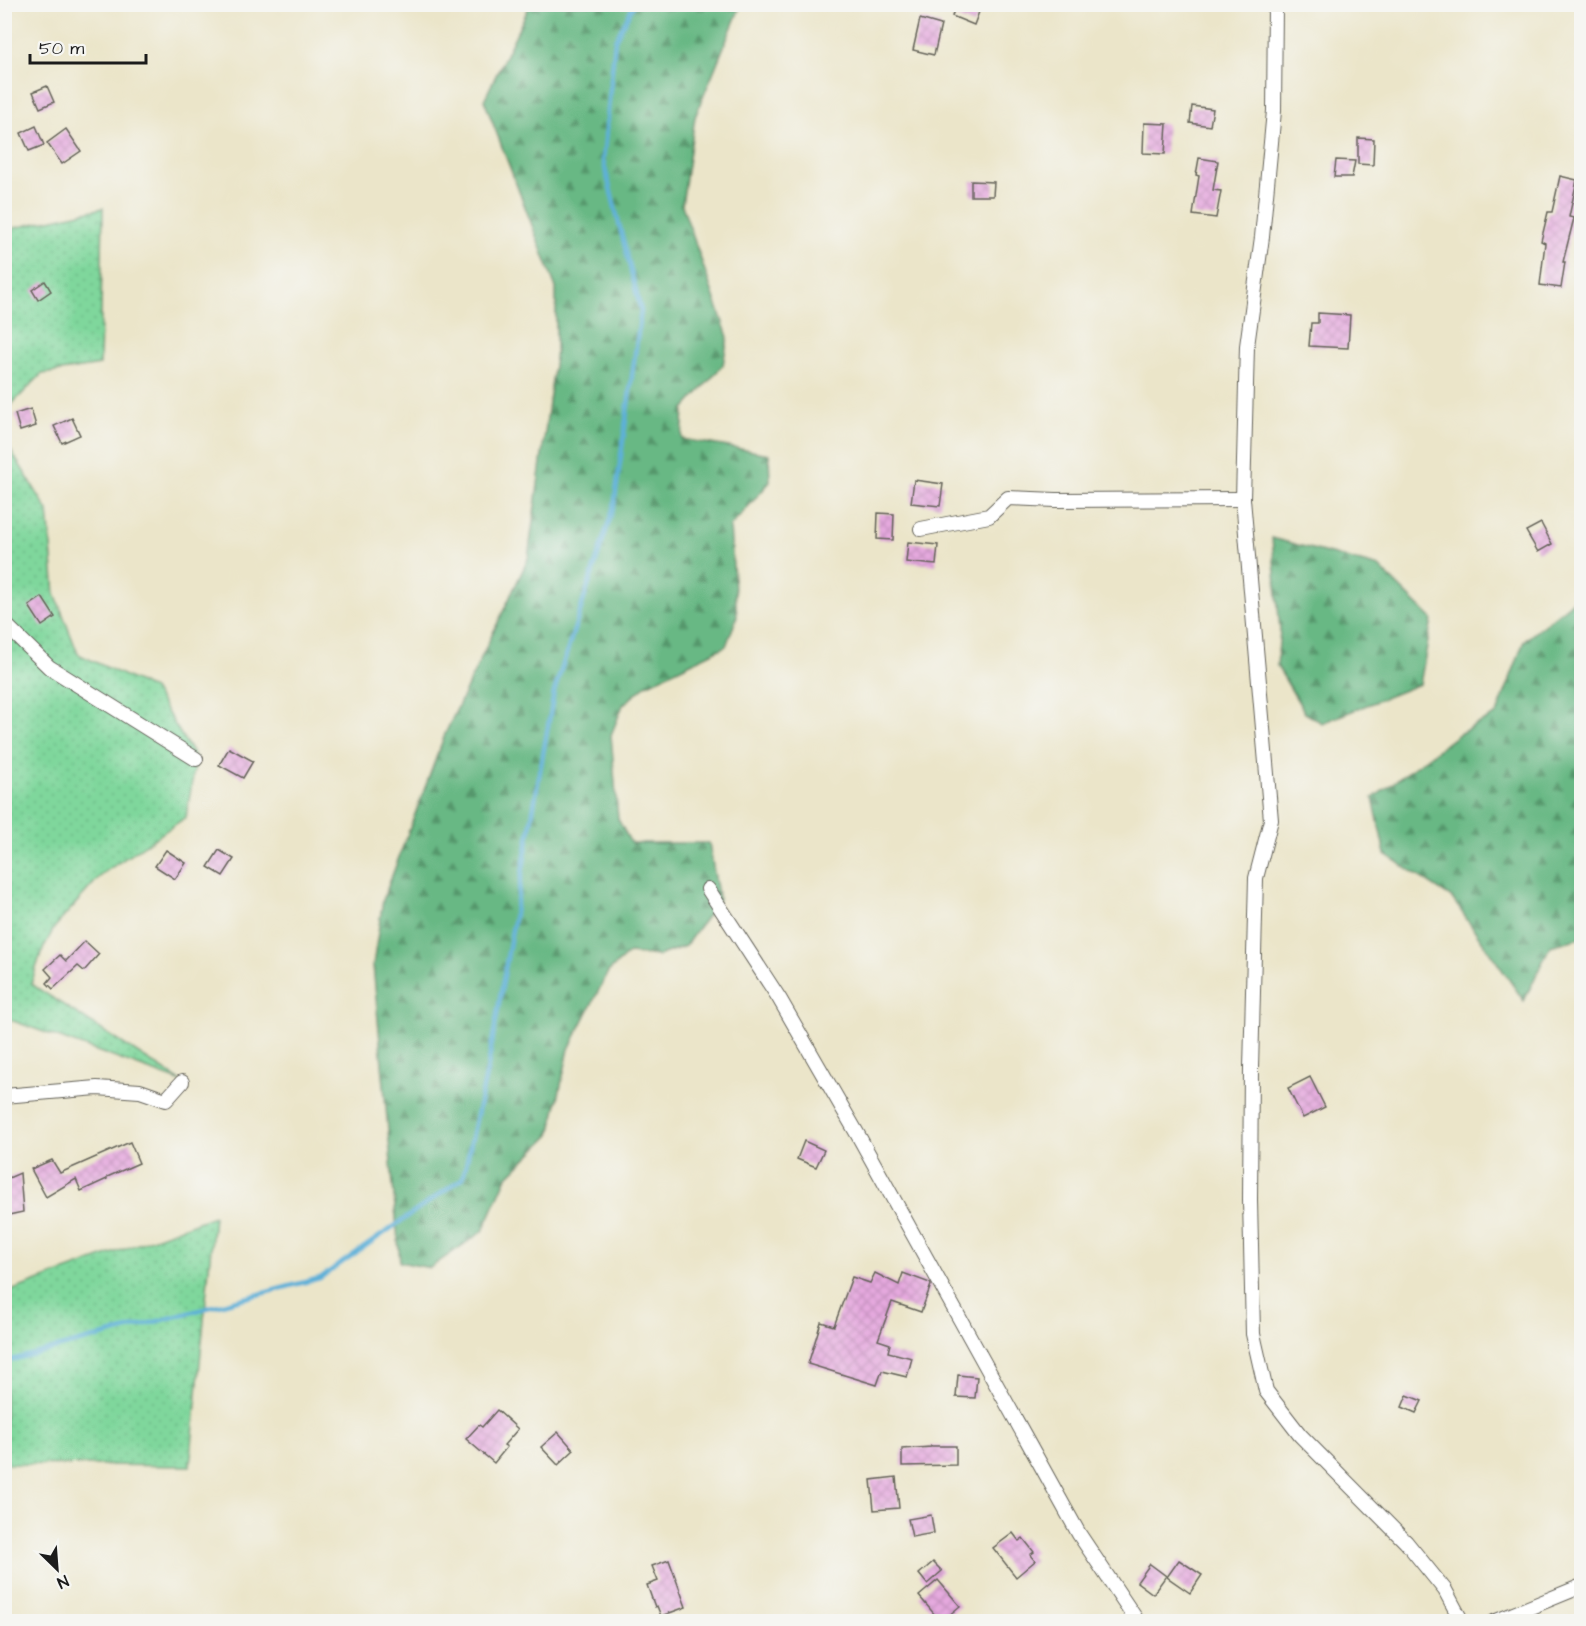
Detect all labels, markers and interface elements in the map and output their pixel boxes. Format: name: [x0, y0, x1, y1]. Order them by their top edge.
scale bar: [30, 27, 146, 65]
text: 50 m: [39, 36, 84, 61]
north arrow: [27, 1539, 87, 1599]
text: N: [54, 1570, 72, 1594]

